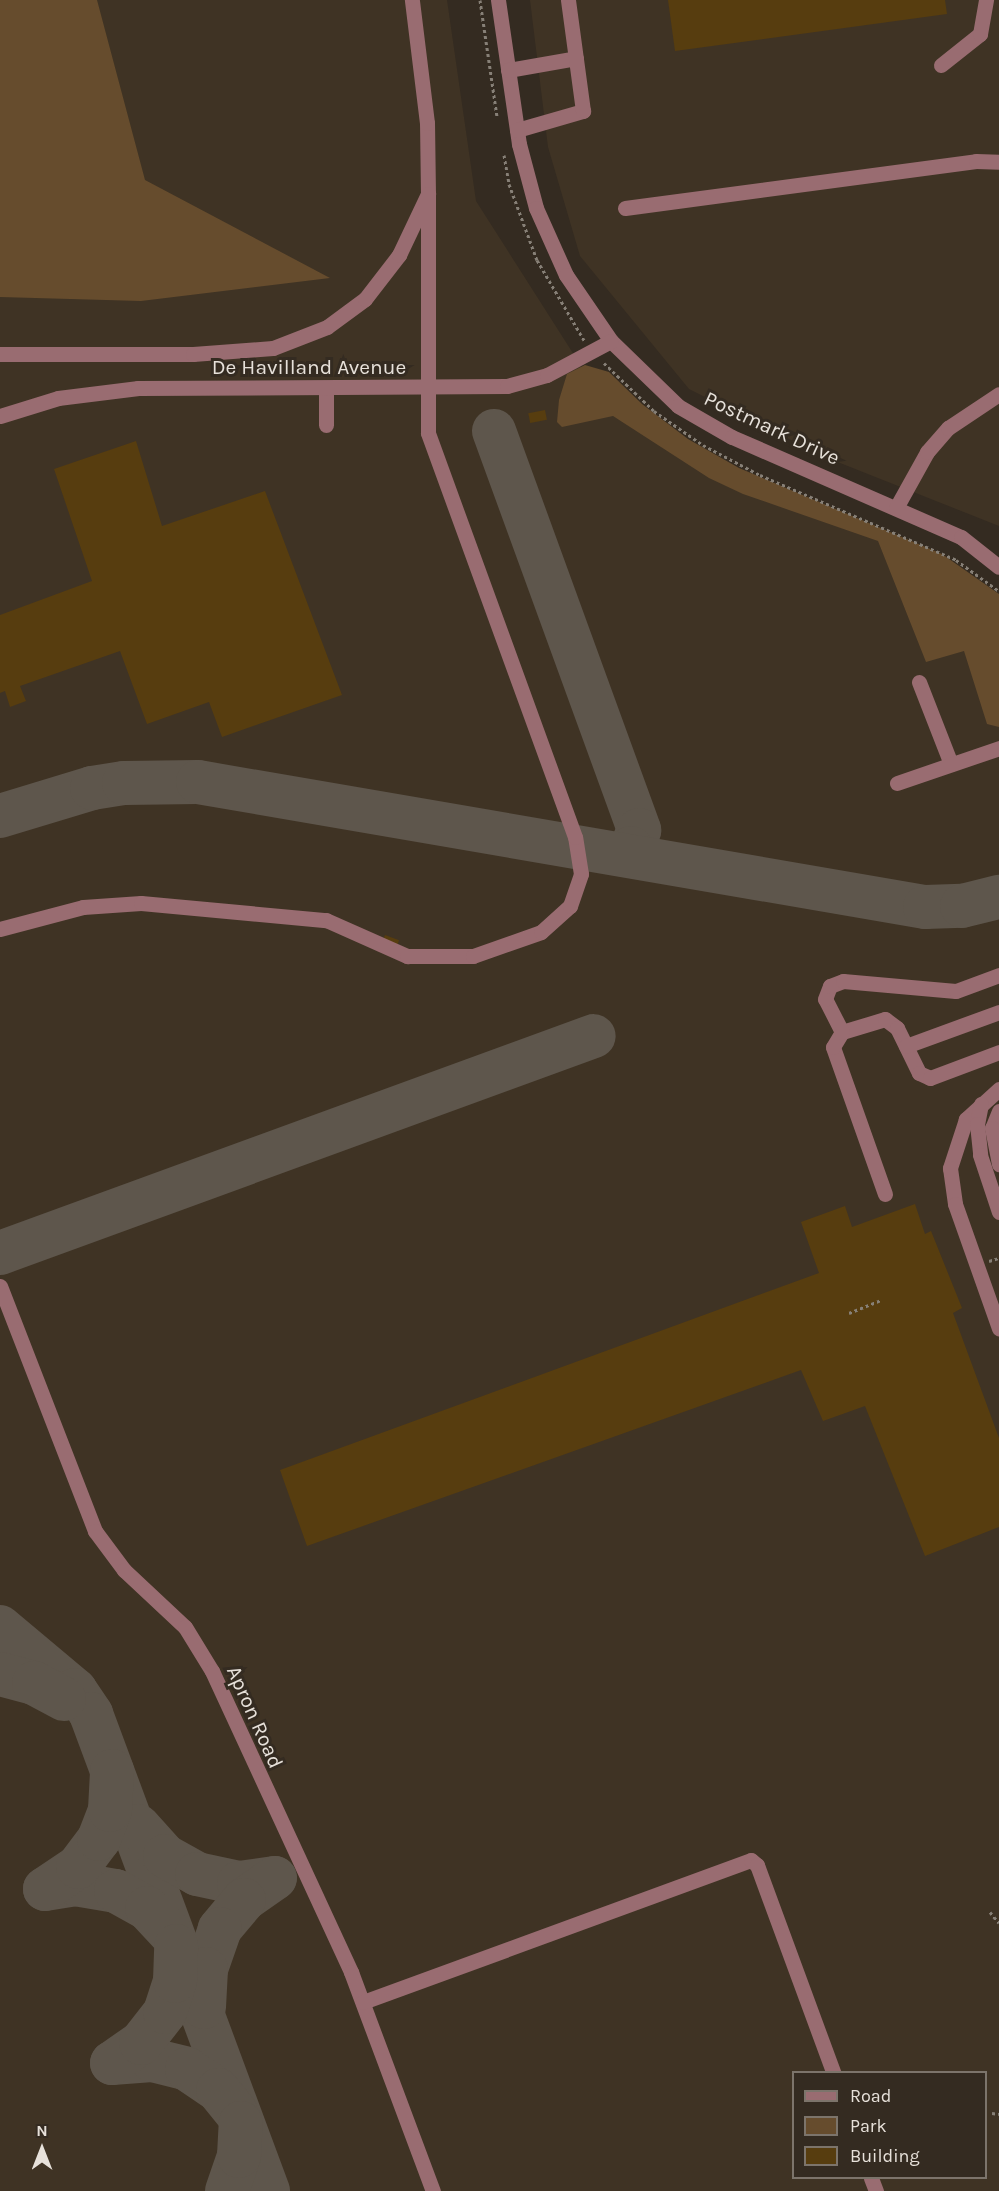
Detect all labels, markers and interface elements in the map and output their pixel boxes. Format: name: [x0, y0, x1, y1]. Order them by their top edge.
street label: De Havilland Avenue: [212, 354, 406, 380]
street label: Postmark Drive: [700, 386, 844, 470]
street label: Apron Road: [221, 1662, 289, 1772]
legend: [792, 2071, 987, 2179]
text: Road: [850, 2085, 891, 2107]
text: Park: [850, 2115, 887, 2137]
north arrow: [12, 2119, 72, 2179]
text: N: [36, 2121, 48, 2140]
text: Building: [850, 2145, 920, 2167]

